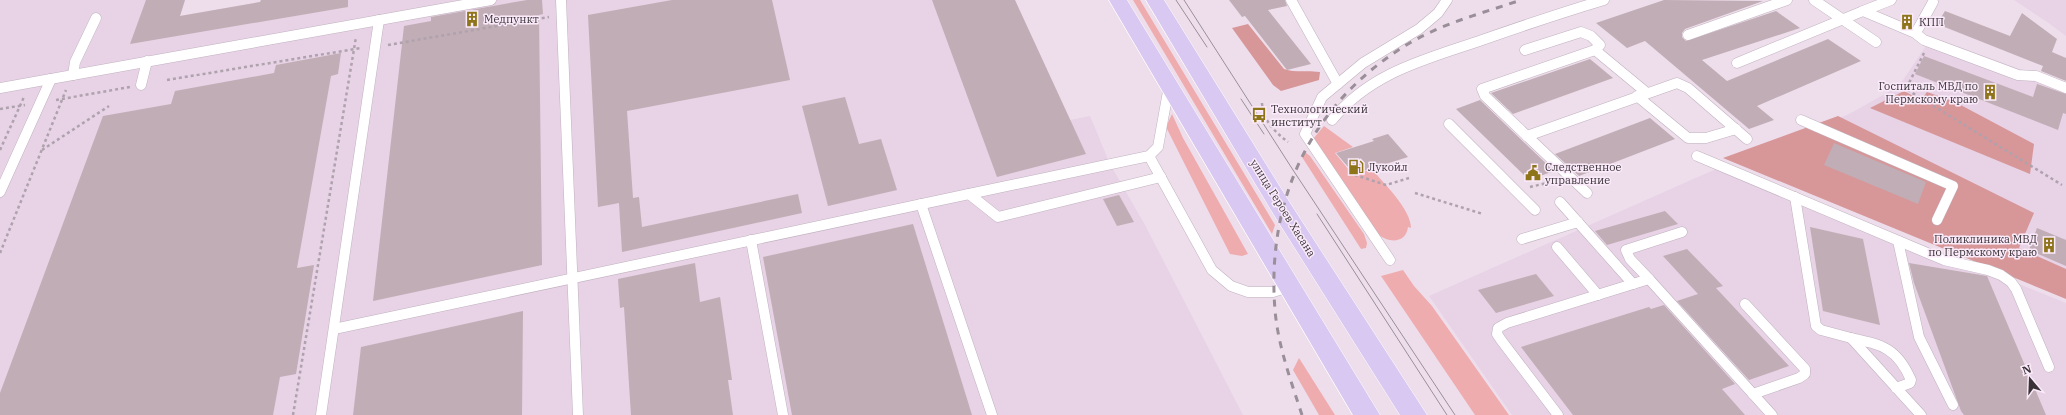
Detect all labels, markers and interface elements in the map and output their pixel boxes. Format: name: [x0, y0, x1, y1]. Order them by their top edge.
building icon: Медпункт: [463, 10, 481, 28]
place label: Медпункт: [484, 12, 539, 26]
building icon: КПП: [1898, 13, 1916, 31]
place label: КПП: [1919, 15, 1944, 29]
place label: Госпиталь МВД по Пермскому краю: [1878, 79, 1978, 106]
building icon: Госпиталь МВД по Пермскому краю: [1981, 83, 1999, 101]
place label: Технологический институт: [1271, 102, 1368, 129]
bus stop icon: Технологический институт: [1250, 106, 1268, 124]
street label: улица Героев Хасана: [1247, 157, 1319, 259]
fuel station icon: Лукойл: [1347, 158, 1365, 176]
place label: Лукойл: [1368, 160, 1408, 174]
place label: Следственное управление: [1545, 160, 1621, 187]
public building icon: Следственное управление: [1524, 164, 1542, 182]
place label: Поликлиника МВД по Пермскому краю: [1928, 232, 2037, 259]
building icon: Поликлиника МВД по Пермскому краю: [2040, 236, 2058, 254]
north arrow: [2010, 359, 2050, 399]
text: N: [2020, 361, 2033, 378]

